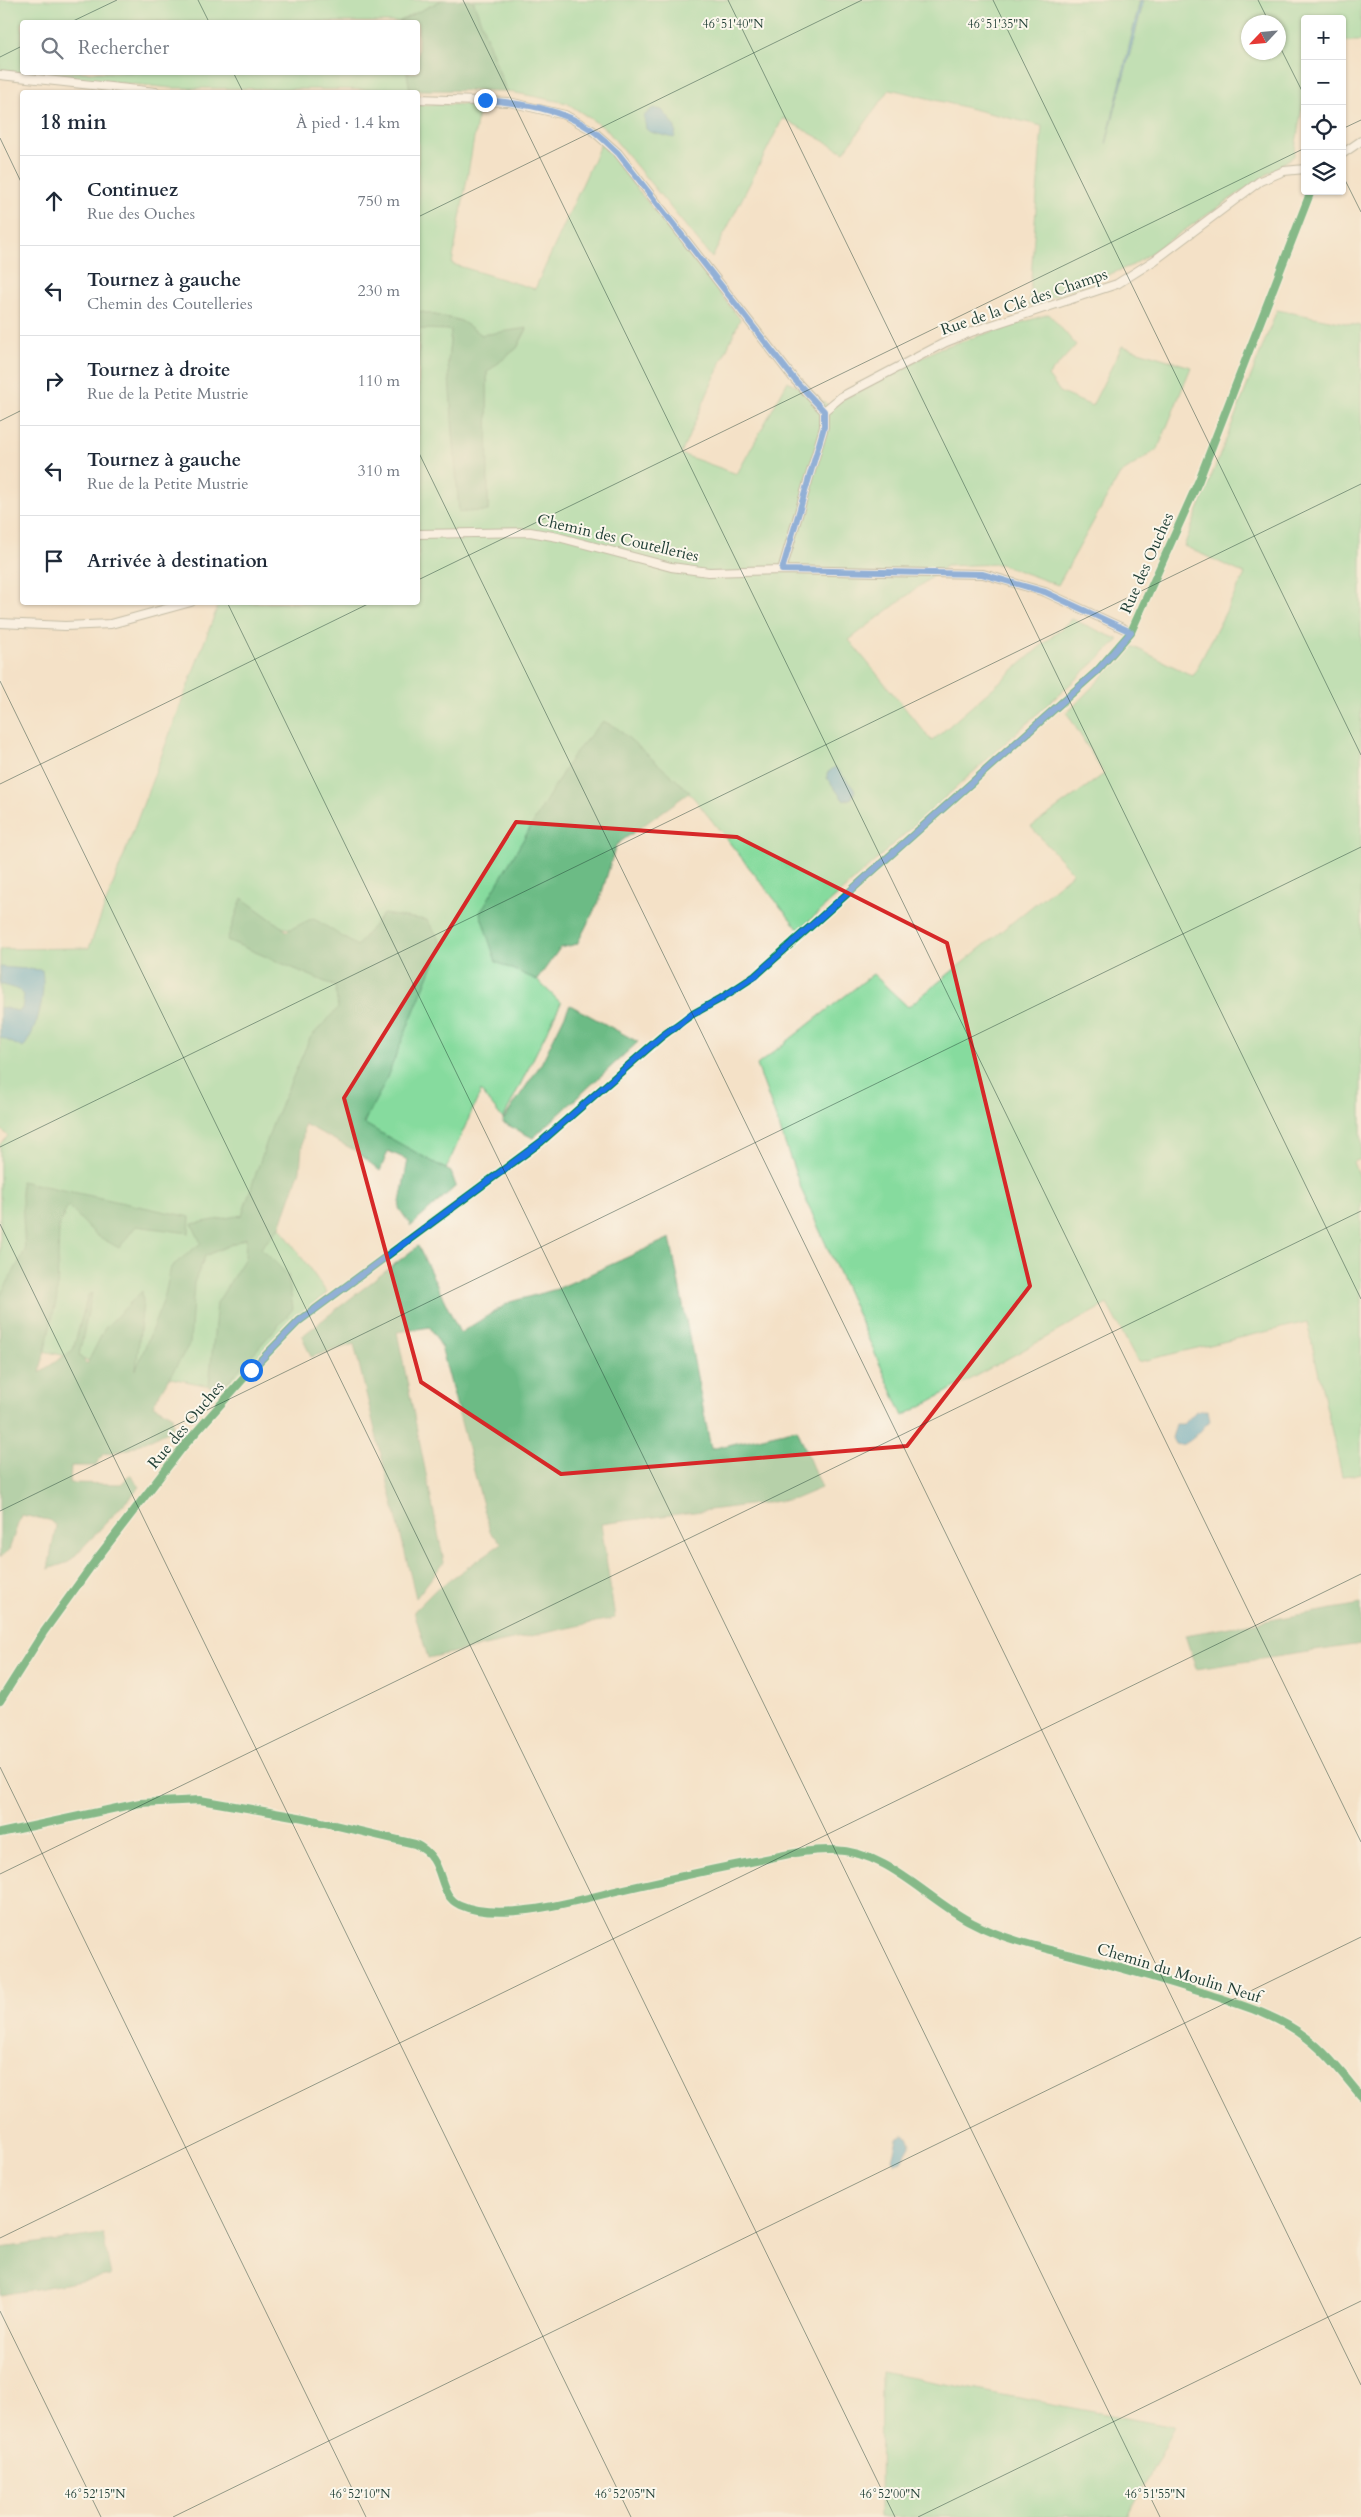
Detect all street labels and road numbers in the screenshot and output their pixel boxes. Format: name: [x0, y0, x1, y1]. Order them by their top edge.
street label: Rue de la Clé des Champs: [937, 263, 1111, 341]
street label: Chemin des Coutelleries: [535, 509, 701, 567]
street label: Rue des Ouches: [1115, 509, 1179, 617]
street label: Rue des Ouches: [143, 1376, 229, 1474]
street label: Chemin du Moulin Neuf: [1094, 1938, 1267, 2009]

